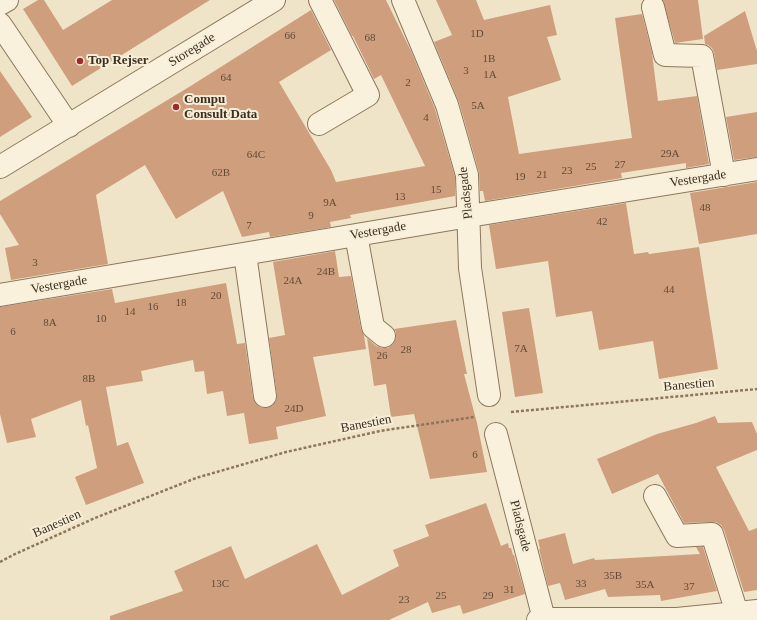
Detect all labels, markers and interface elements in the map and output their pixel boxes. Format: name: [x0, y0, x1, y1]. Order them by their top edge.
house number: 1D: [470, 27, 484, 41]
house number: 66: [284, 29, 296, 43]
street label: Storegade: [166, 30, 218, 70]
house number: 68: [364, 31, 376, 45]
house number: 1B: [483, 52, 495, 66]
place label: Top Rejser: [88, 53, 149, 69]
marker: Top Rejser: [75, 56, 85, 66]
house number: 3: [463, 64, 469, 78]
house number: 1A: [483, 68, 497, 82]
house number: 64: [220, 71, 232, 85]
house number: 2: [405, 76, 411, 90]
place label: Compu Consult Data: [184, 92, 257, 123]
house number: 5A: [471, 99, 485, 113]
marker: Compu Consult Data: [171, 102, 181, 112]
house number: 4: [423, 111, 429, 125]
house number: 29A: [661, 147, 679, 161]
house number: 64C: [247, 148, 265, 162]
house number: 27: [614, 158, 626, 172]
house number: 25: [586, 160, 596, 174]
house number: 23: [562, 164, 572, 178]
house number: 62B: [212, 166, 230, 180]
street label: Pladsgade: [455, 166, 477, 220]
street label: Vestergade: [669, 167, 727, 191]
house number: 21: [536, 168, 548, 182]
house number: 19: [514, 170, 526, 184]
house number: 15: [430, 183, 442, 197]
house number: 13: [394, 190, 406, 204]
house number: 9A: [323, 196, 337, 210]
house number: 48: [700, 201, 710, 215]
house number: 9: [308, 209, 314, 223]
house number: 42: [596, 215, 608, 229]
street label: Vestergade: [349, 218, 407, 244]
house number: 7: [246, 219, 252, 233]
house number: 3: [32, 256, 38, 270]
house number: 24B: [317, 265, 335, 279]
street label: Vestergade: [30, 272, 88, 298]
house number: 24A: [284, 274, 302, 288]
house number: 44: [664, 283, 674, 297]
house number: 20: [210, 289, 222, 303]
house number: 18: [176, 296, 186, 310]
house number: 16: [148, 300, 158, 314]
house number: 14: [124, 305, 136, 319]
house number: 10: [96, 312, 106, 326]
house number: 8A: [43, 316, 57, 330]
house number: 6: [10, 325, 16, 339]
house number: 7A: [514, 342, 528, 356]
house number: 28: [400, 343, 412, 357]
house number: 26: [376, 349, 388, 363]
house number: 8B: [83, 372, 95, 386]
street label: Banestien: [663, 375, 715, 395]
house number: 24D: [285, 402, 303, 416]
street label: Banestien: [339, 411, 393, 437]
house number: 6: [472, 448, 478, 462]
street label: Pladsgade: [506, 499, 534, 553]
street label: Banestien: [30, 506, 84, 542]
house number: 35B: [604, 569, 622, 583]
house number: 13C: [211, 577, 229, 591]
house number: 33: [576, 577, 586, 591]
house number: 35A: [636, 578, 654, 592]
house number: 37: [684, 580, 694, 594]
house number: 31: [504, 583, 514, 597]
house number: 25: [436, 589, 446, 603]
house number: 29: [482, 589, 494, 603]
house number: 23: [398, 593, 410, 607]

